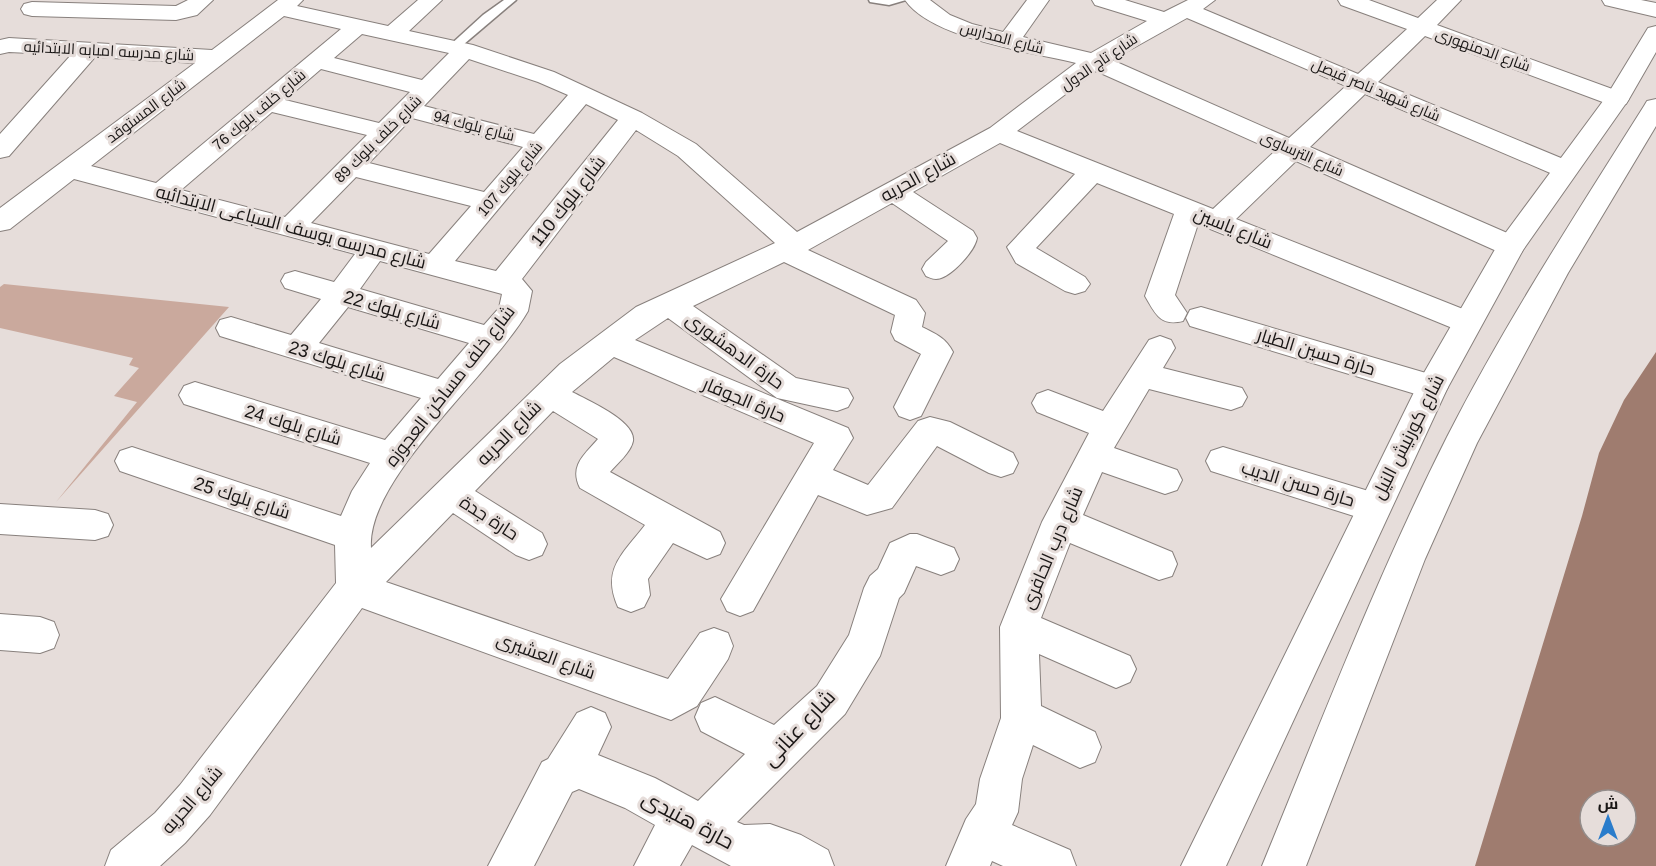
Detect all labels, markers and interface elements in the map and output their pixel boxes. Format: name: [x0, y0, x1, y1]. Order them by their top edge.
street label: شارع المدارس: [958, 18, 1046, 60]
street label: شارع الدمنهورى: [1433, 25, 1533, 77]
street label: شارع تاج الدول: [1057, 30, 1142, 96]
street label: شارع مدرسه امبابه الابتدائيه: [23, 38, 195, 66]
street label: شارع شهيد ناصر فيصل: [1308, 55, 1443, 127]
street label: شارع خلف بلوك 76: [209, 66, 311, 156]
street label: شارع المستوقد: [103, 75, 190, 148]
street label: شارع خلف بلوك 89: [331, 92, 427, 188]
street label: شارع بلوك 94: [431, 107, 517, 147]
street label: شارع الترساوى: [1257, 128, 1346, 182]
street label: شارع بلوك 107: [474, 138, 548, 221]
street label: شارع الحريه: [877, 148, 960, 208]
street label: شارع بلوك 110: [527, 152, 611, 251]
street label: شارع مدرسه يوسف السباعى الابتدائيه: [153, 181, 428, 275]
street label: شارع ياسين: [1190, 203, 1275, 255]
street label: شارع بلوك 22: [341, 287, 443, 335]
street label: شارع خلف مساكن العجوزه: [381, 302, 520, 472]
street label: حارة الدهشورى: [682, 309, 788, 394]
street label: حارة حسين الطيار: [1253, 324, 1378, 380]
street label: شارع بلوك 23: [286, 337, 388, 387]
street label: شارع كورنيش النيل: [1368, 372, 1450, 503]
street label: حارة الجوفار: [698, 373, 788, 427]
street label: شارع الحريه: [473, 397, 547, 471]
street label: شارع بلوك 24: [242, 401, 344, 451]
street label: حارة حسن الديب: [1239, 457, 1357, 512]
street label: شارع بلوك 25: [191, 473, 293, 525]
street label: شارع درب الحافرى: [1017, 484, 1089, 613]
street label: حارة جدة: [455, 492, 522, 545]
street label: شارع العشيرى: [493, 629, 598, 685]
street label: شارع عنانى: [758, 685, 842, 772]
street label: شارع الحريه: [157, 762, 228, 839]
street label: حارة هنيدى: [637, 786, 738, 855]
north arrow: [1578, 788, 1638, 848]
text: ش: [1598, 795, 1618, 813]

